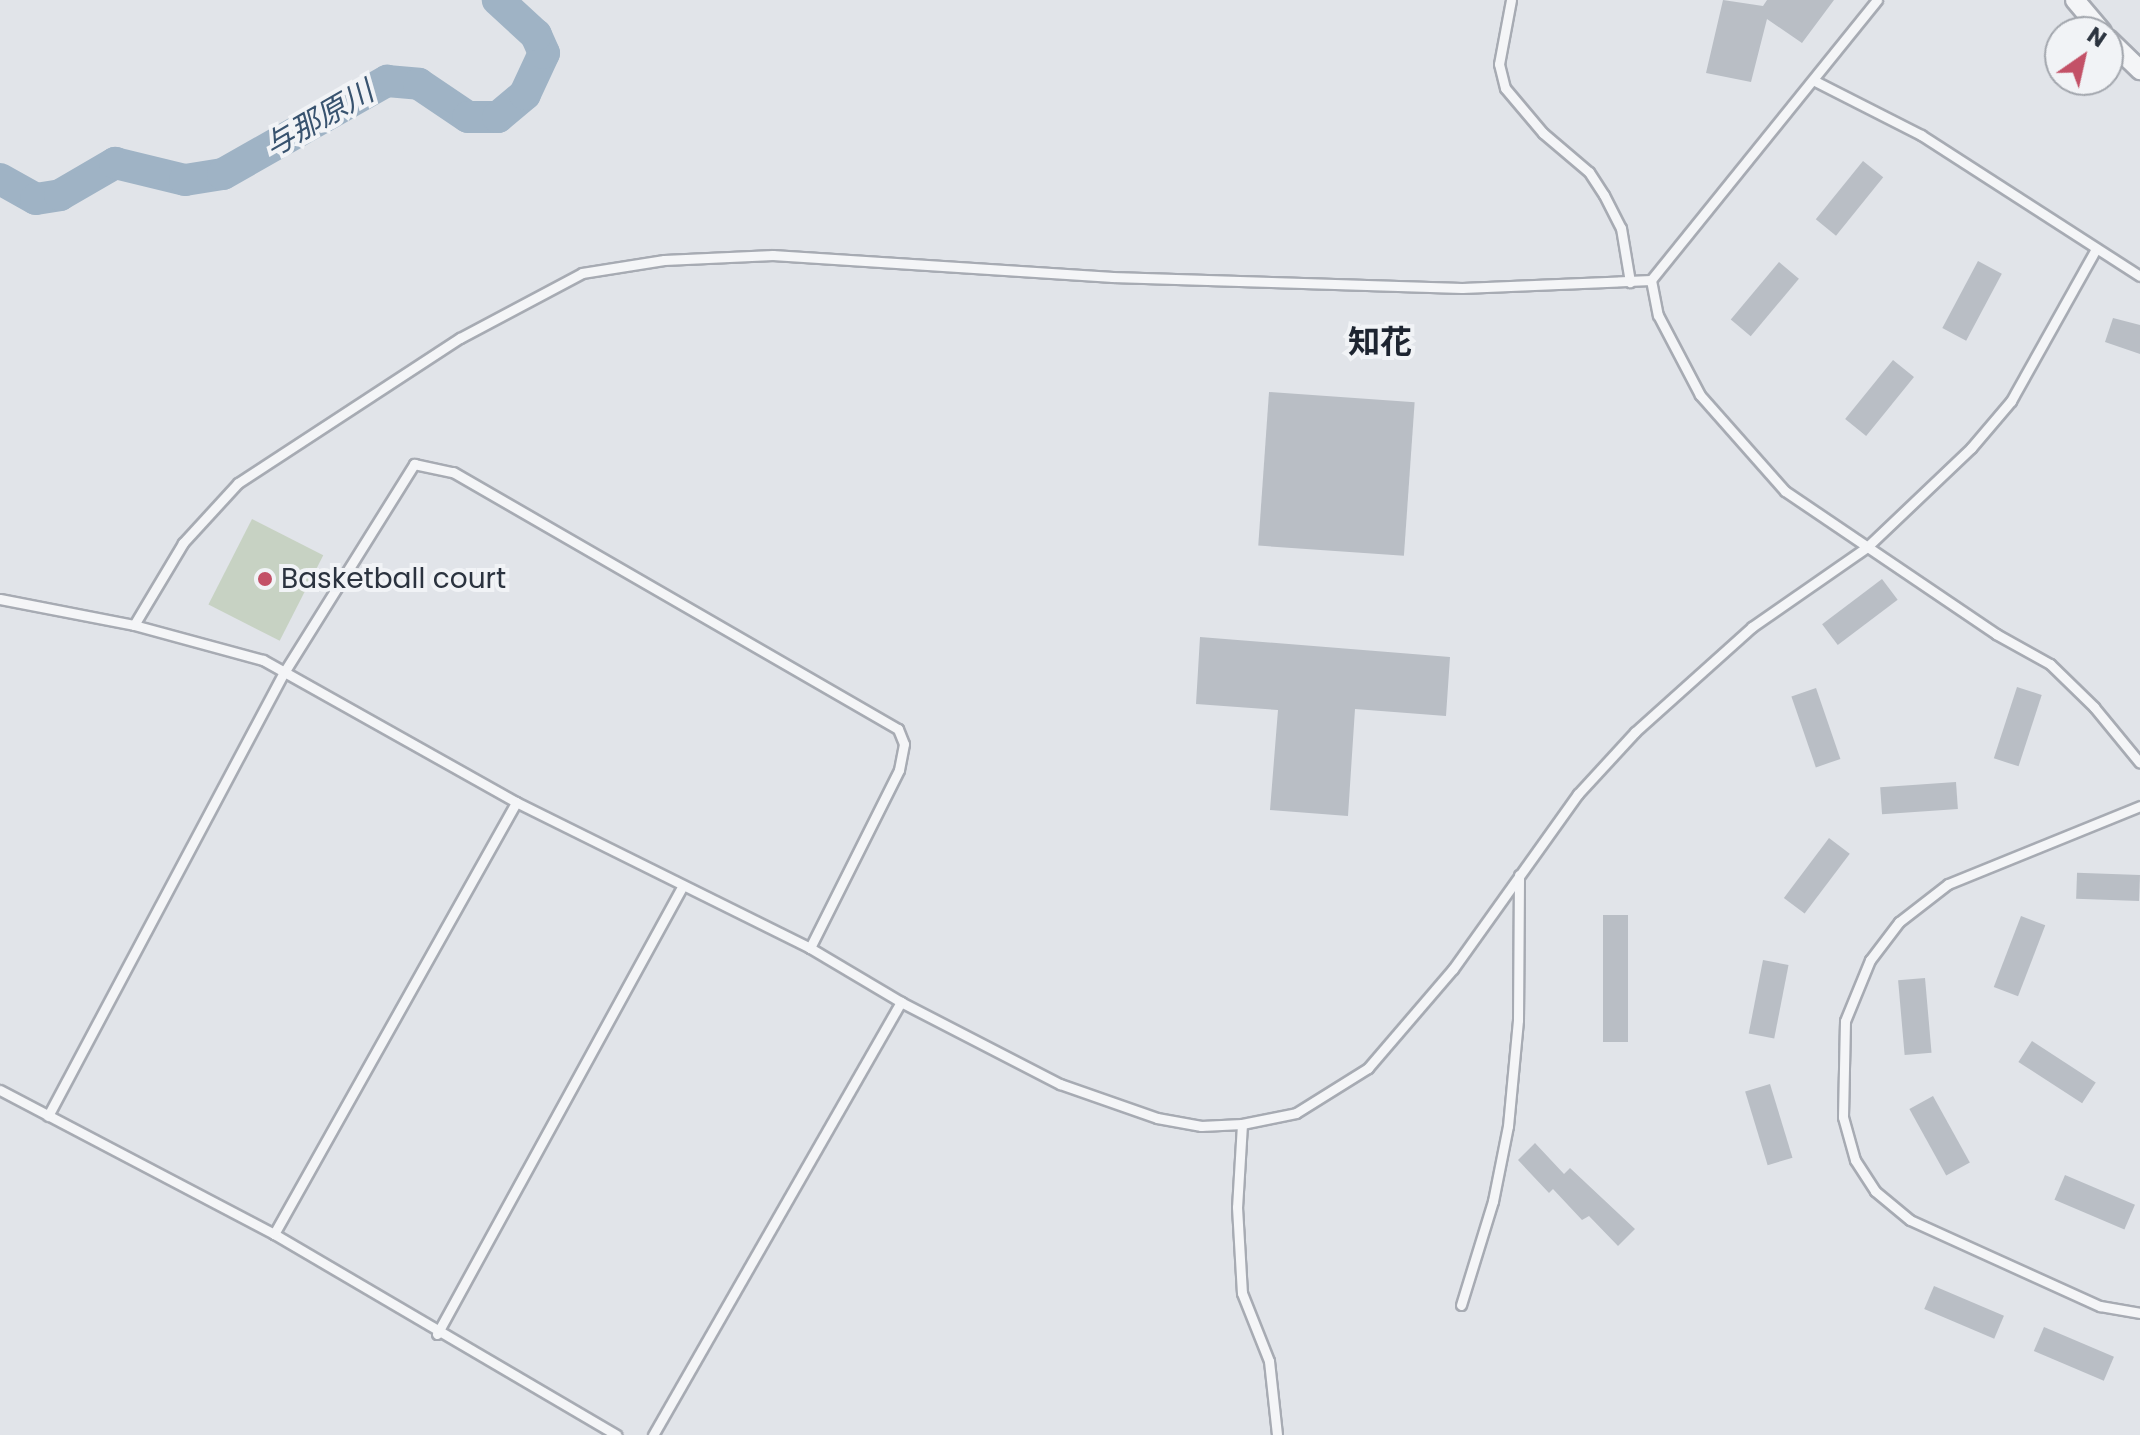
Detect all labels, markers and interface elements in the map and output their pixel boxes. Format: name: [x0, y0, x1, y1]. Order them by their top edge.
north arrow: [2044, 16, 2124, 96]
text: N: [2081, 20, 2112, 55]
water label: 与那原川: [258, 73, 380, 165]
district label: 知花: [1348, 323, 1412, 361]
place label: Basketball court: [281, 562, 506, 596]
marker: Basketball court: [256, 570, 274, 588]

